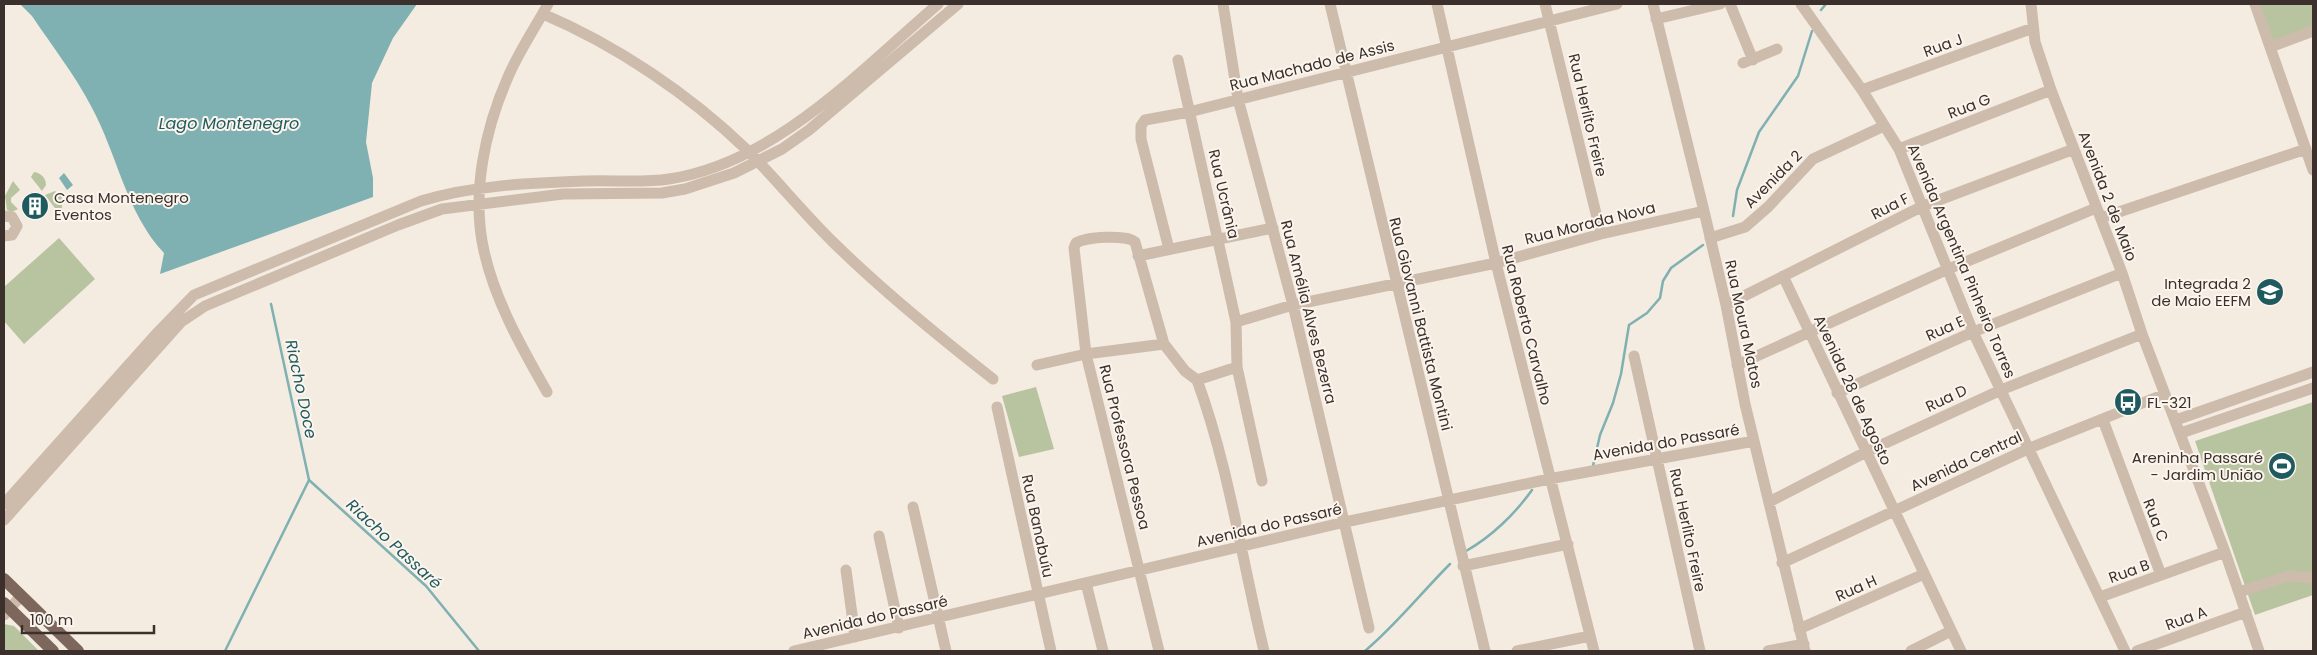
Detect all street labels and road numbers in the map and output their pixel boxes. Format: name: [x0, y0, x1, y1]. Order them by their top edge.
street label: Rua J: [1920, 28, 1966, 62]
street label: Rua Machado de Assis: [1227, 34, 1397, 96]
street label: Rua Herlito Freire: [1564, 51, 1612, 179]
street label: Rua G: [1944, 88, 1994, 124]
street label: Avenida 2 de Maio: [2074, 128, 2142, 264]
street label: Avenida Argentina Pinheiro Torres: [1903, 141, 2021, 382]
street label: Avenida 2: [1739, 145, 1807, 213]
street label: Rua Ucrânia: [1204, 147, 1244, 241]
street label: Rua F: [1867, 187, 1913, 225]
street label: Rua Morada Nova: [1522, 197, 1658, 249]
street label: Rua Giovanni Battista Montini: [1384, 215, 1458, 433]
street label: Rua Amélia Alves Bezerra: [1276, 218, 1342, 406]
street label: Rua Roberto Carvalho: [1497, 243, 1557, 407]
street label: Rua Moura Matos: [1720, 258, 1768, 390]
street label: Rua E: [1922, 310, 1968, 346]
street label: Avenida 28 de Agosto: [1809, 311, 1897, 469]
street label: Rua Professora Pessoa: [1094, 362, 1156, 532]
street label: Rua D: [1922, 379, 1970, 417]
street label: Avenida do Passaré: [1591, 419, 1741, 465]
street label: Avenida Central: [1907, 426, 2025, 496]
street label: Rua Herlito Freire: [1665, 466, 1711, 594]
street label: Rua Banabuíu: [1017, 472, 1059, 580]
street label: Rua C: [2138, 495, 2174, 545]
street label: Avenida do Passaré: [1194, 498, 1344, 552]
street label: Rua B: [2106, 554, 2152, 588]
street label: Rua H: [1832, 570, 1880, 606]
street label: Avenida do Passaré: [800, 590, 950, 644]
street label: Rua A: [2162, 601, 2210, 635]

